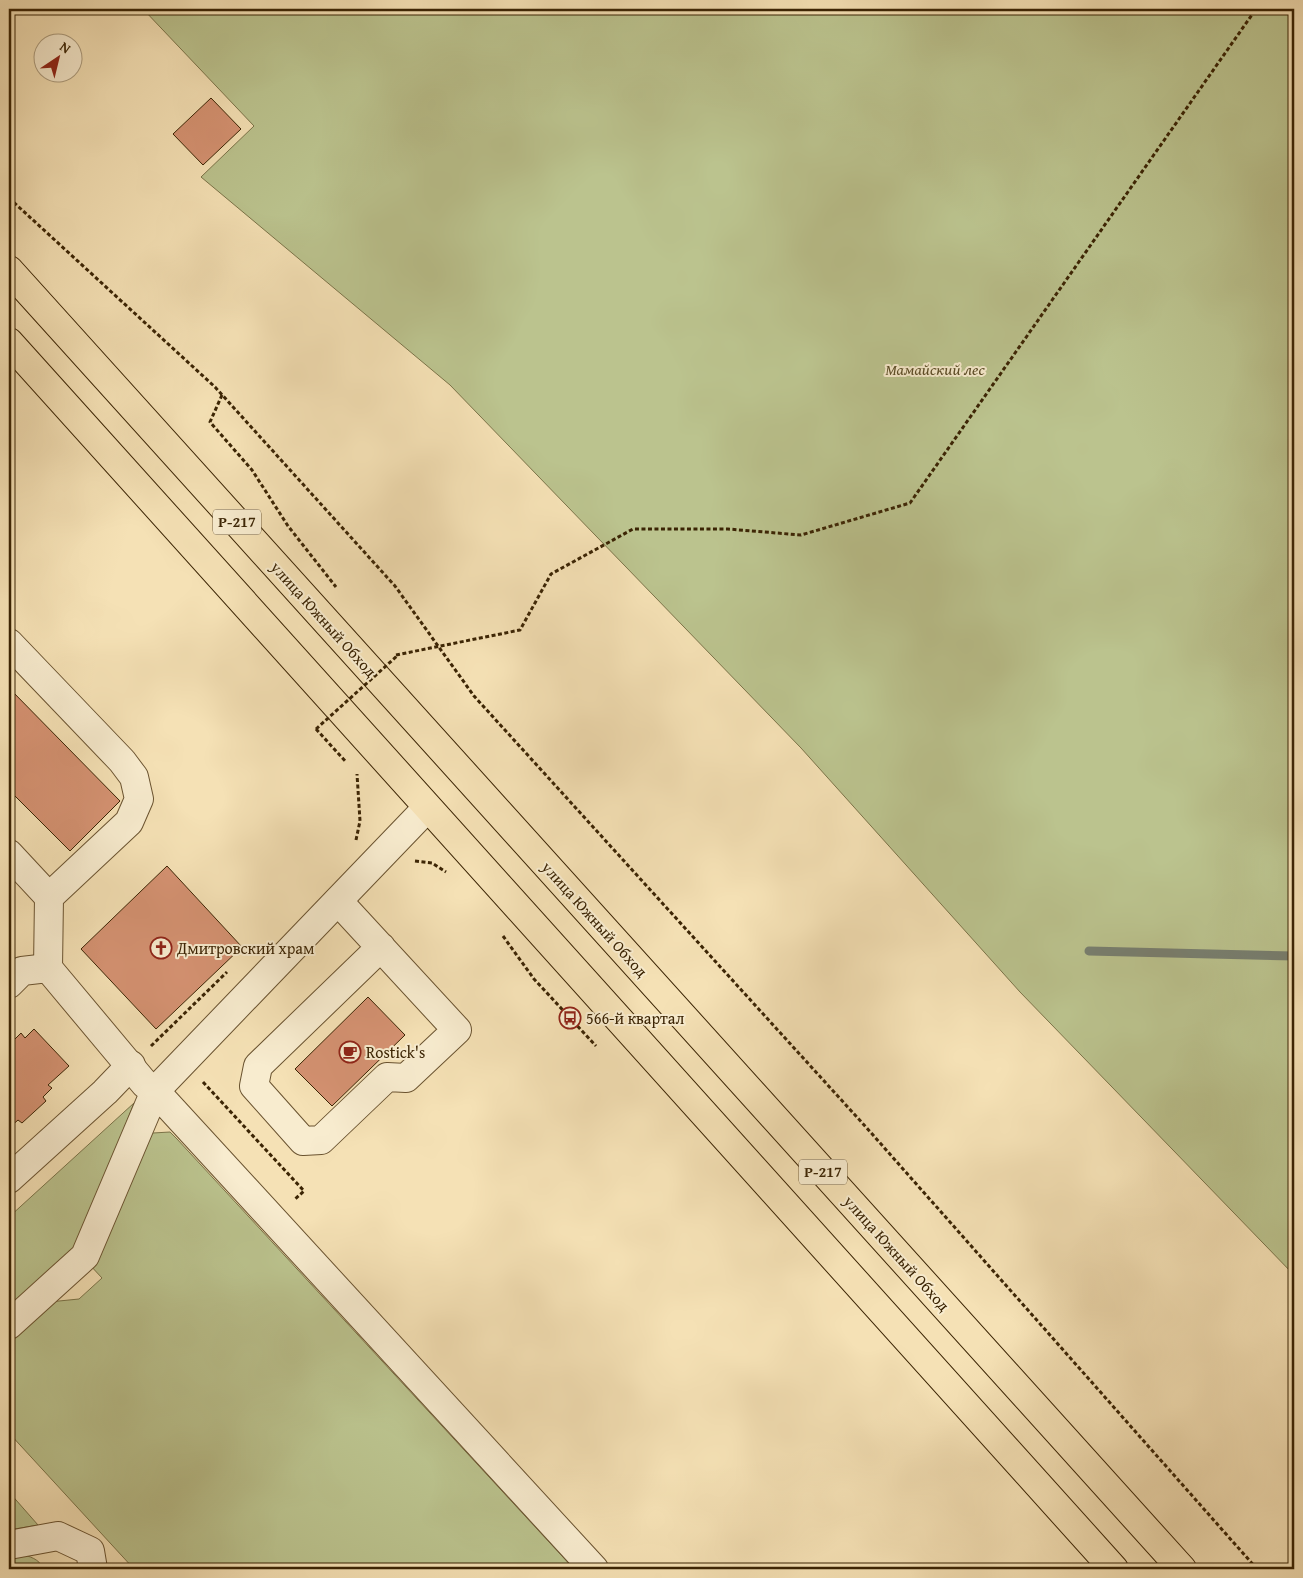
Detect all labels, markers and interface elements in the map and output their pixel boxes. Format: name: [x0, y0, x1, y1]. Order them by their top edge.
north arrow: [32, 32, 82, 82]
text: N: [56, 36, 76, 59]
park label: Мамайский лес: [885, 357, 985, 381]
road number: Р-217: [213, 510, 261, 534]
street label: улица Южный Обход: [265, 555, 383, 682]
street label: улица Южный Обход: [536, 855, 654, 982]
church icon: Дмитровский храм: [149, 936, 173, 960]
place label: Дмитровский храм: [176, 936, 314, 960]
bus stop icon: 566-й квартал: [558, 1006, 582, 1030]
place label: 566-й квартал: [586, 1006, 684, 1030]
cafe icon: Rostick's: [338, 1040, 362, 1064]
place label: Rostick's: [366, 1040, 425, 1064]
road number: Р-217: [799, 1160, 847, 1184]
street label: улица Южный Обход: [838, 1189, 956, 1316]

